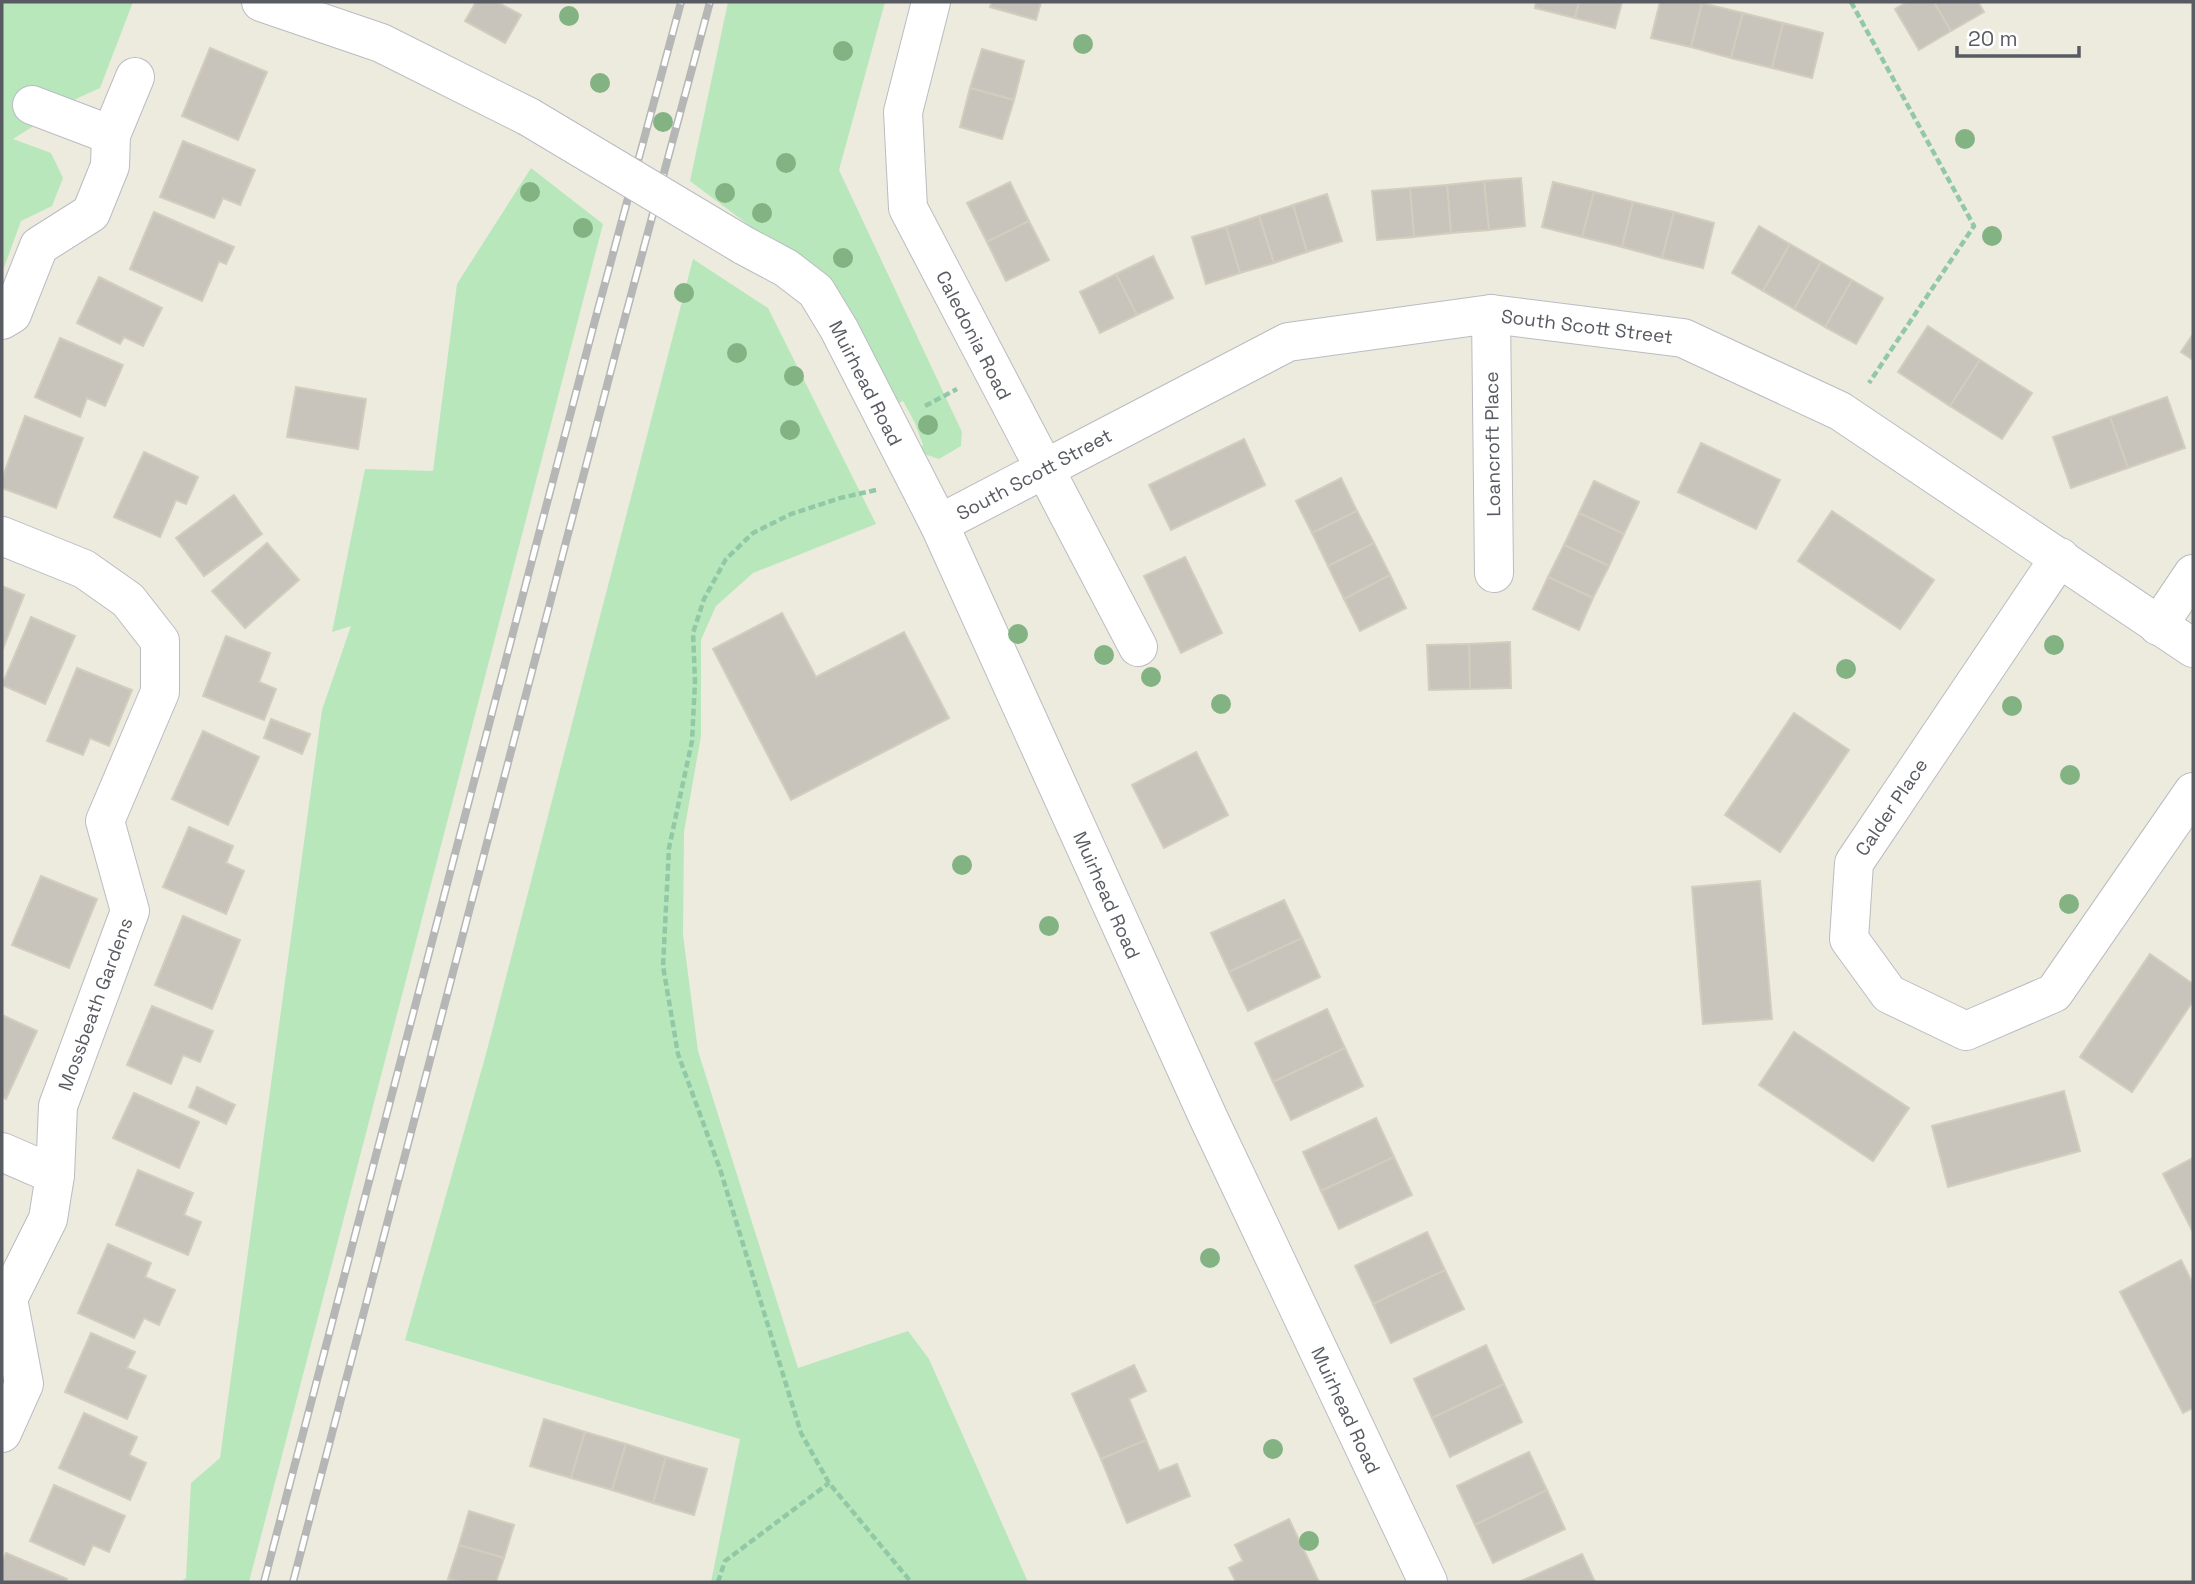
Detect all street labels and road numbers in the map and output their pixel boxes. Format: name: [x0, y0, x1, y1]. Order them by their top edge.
street label: Caledonia Road: [930, 266, 1017, 404]
street label: South Scott Street: [1500, 304, 1674, 349]
street label: Muirhead Road: [823, 316, 908, 450]
street label: Loancroft Place: [1479, 371, 1506, 517]
street label: South Scott Street: [952, 423, 1116, 526]
street label: Calder Place: [1850, 754, 1933, 861]
street label: Muirhead Road: [1067, 827, 1146, 963]
street label: Mossbeath Gardens: [52, 914, 138, 1094]
street label: Muirhead Road: [1305, 1343, 1386, 1478]

